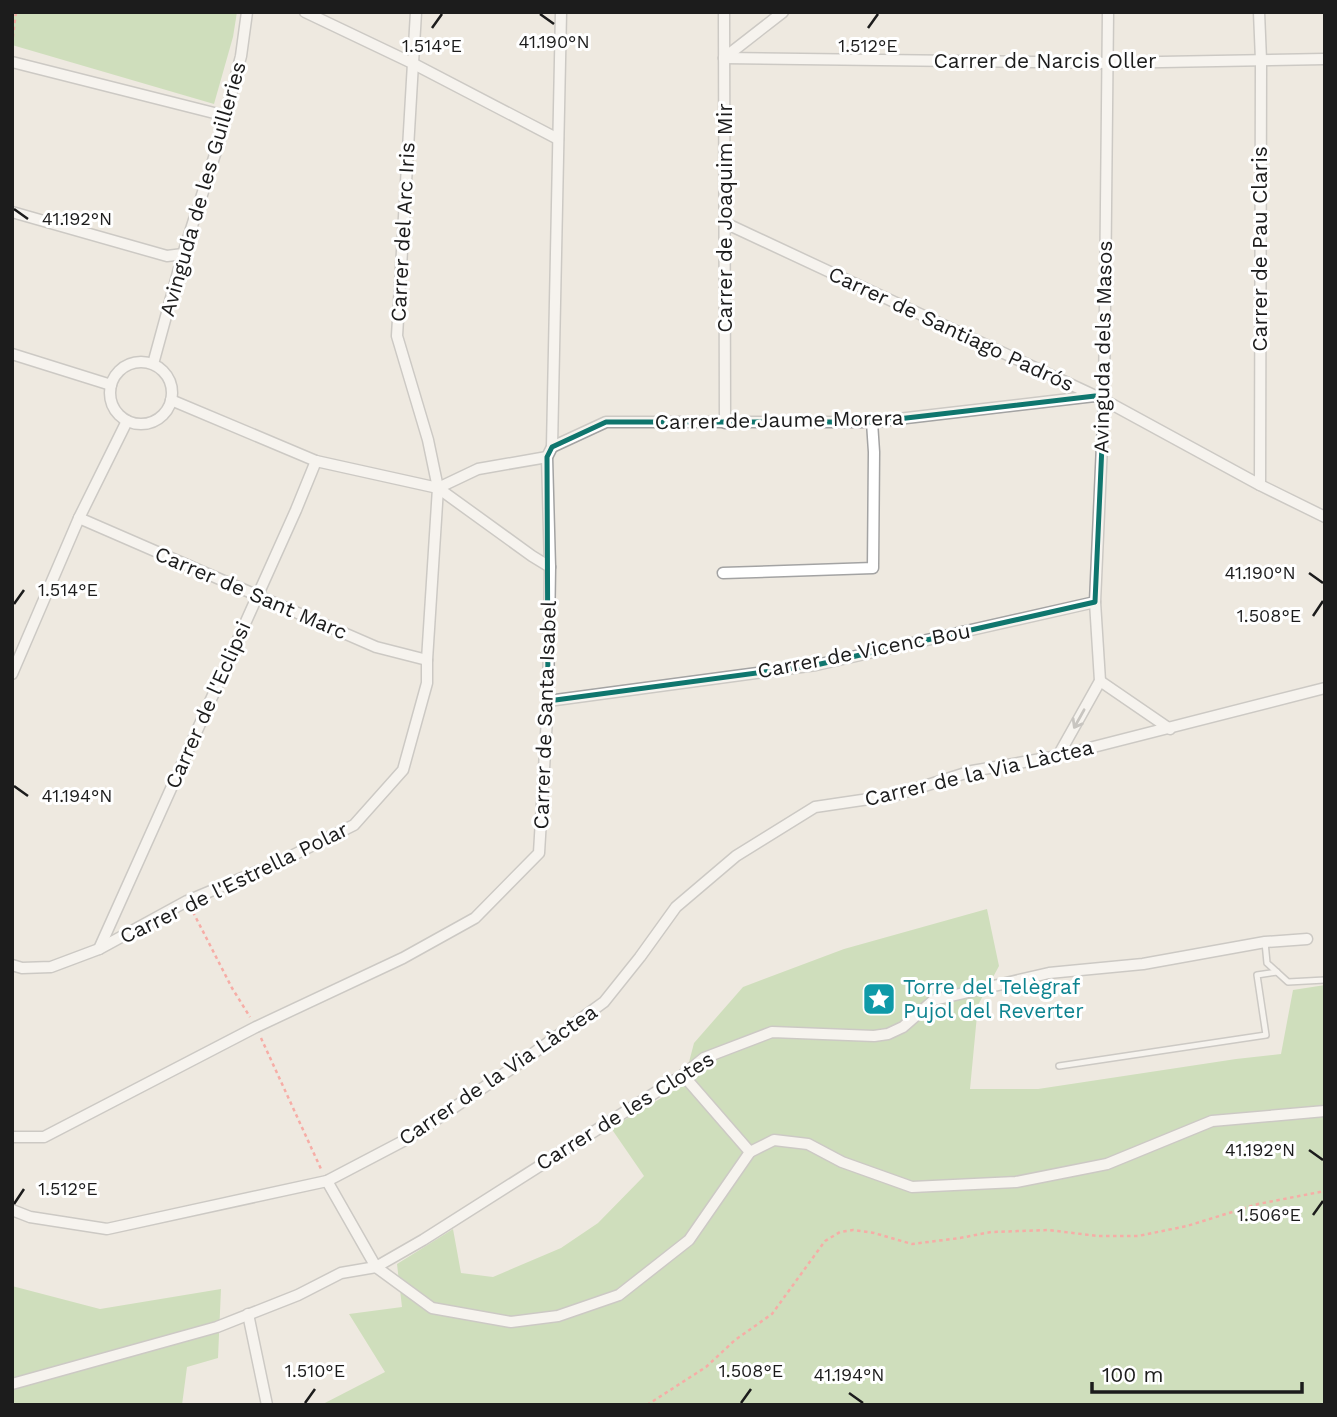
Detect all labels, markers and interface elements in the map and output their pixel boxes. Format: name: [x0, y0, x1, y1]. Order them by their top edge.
text: 41.190°N: [518, 31, 590, 52]
text: 1.514°E: [402, 35, 462, 56]
text: 1.512°E: [838, 35, 898, 56]
street label: Carrer de Narcis Oller: [933, 48, 1157, 73]
street label: Avinguda de les Guilleries: [154, 59, 251, 319]
street label: Carrer de Joaquim Mir: [712, 103, 737, 333]
street label: Carrer del Arc Iris: [385, 141, 420, 323]
street label: Carrer de Pau Claris: [1247, 146, 1272, 352]
text: 41.192°N: [42, 208, 112, 229]
street label: Avinguda dels Masos: [1088, 240, 1117, 454]
street label: Carrer de Santiago Padrós: [825, 261, 1078, 396]
street label: Carrer de Jaume Morera: [654, 405, 904, 434]
street label: Carrer de Sant Marc: [151, 541, 351, 644]
text: 41.190°N: [1224, 562, 1296, 583]
text: 1.514°E: [38, 579, 98, 600]
street label: Carrer de Santa Isabel: [528, 600, 561, 830]
text: 1.508°E: [1237, 605, 1301, 626]
street label: Carrer de l'Eclipsi: [159, 617, 256, 792]
street label: Carrer de Vicenc Bou: [755, 618, 973, 683]
one-way arrow: [1072, 708, 1086, 728]
street label: Carrer de la Via Làctea: [862, 734, 1096, 811]
text: 41.194°N: [41, 785, 113, 806]
street label: Carrer de l'Estrella Polar: [116, 816, 352, 949]
place label: Torre del Telègraf Pujol del Reverter: [903, 974, 1084, 1023]
place icon: Torre del Telègraf Pujol del Reverter: [860, 980, 898, 1018]
street label: Carrer de la Via Làctea: [394, 999, 602, 1150]
street label: Carrer de les Clotes: [531, 1046, 718, 1175]
text: 41.192°N: [1225, 1139, 1295, 1160]
text: 1.512°E: [38, 1178, 98, 1199]
text: 1.506°E: [1237, 1204, 1301, 1225]
scale bar: [1092, 1350, 1302, 1394]
text: 1.510°E: [285, 1360, 345, 1381]
text: 1.508°E: [719, 1360, 783, 1381]
text: 100 m: [1102, 1362, 1164, 1387]
text: 41.194°N: [813, 1364, 885, 1385]

